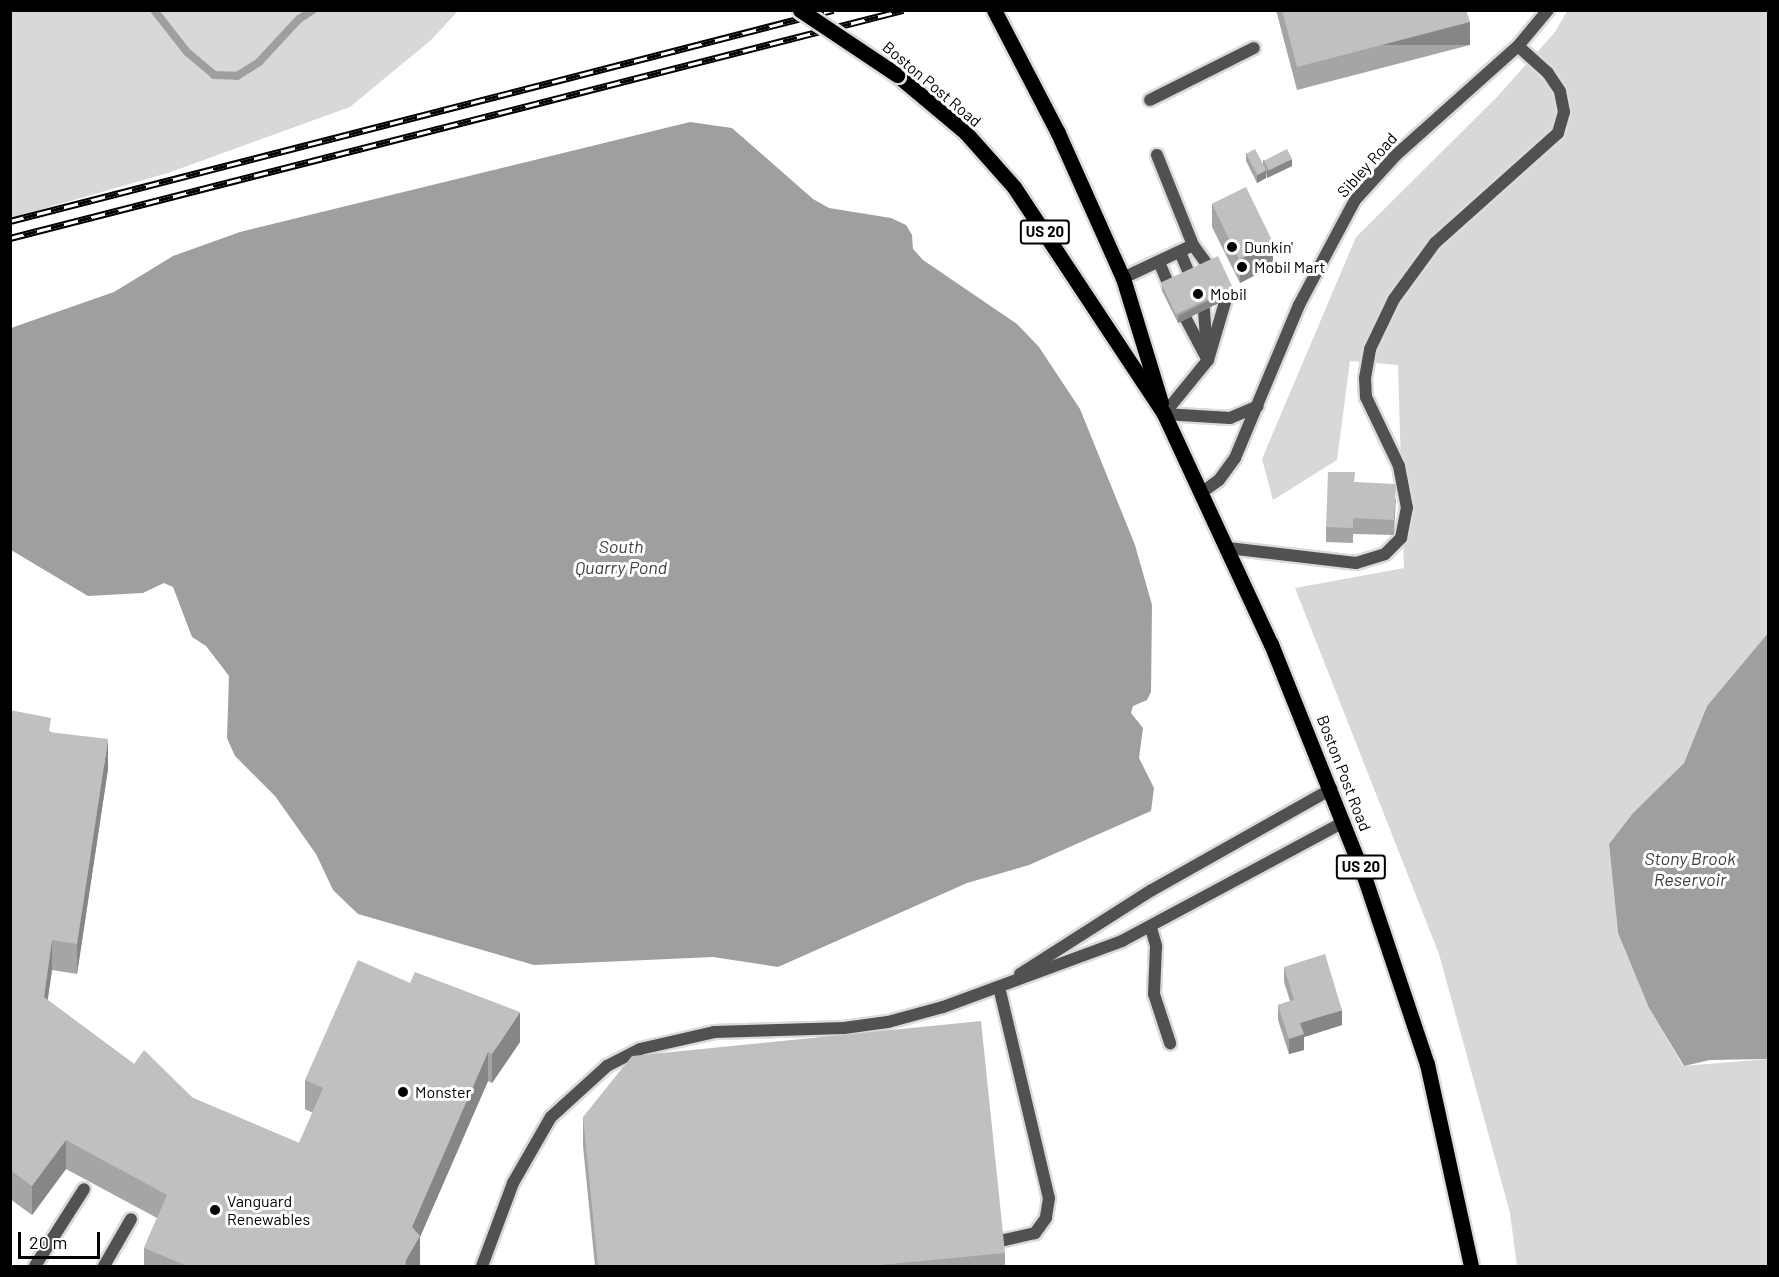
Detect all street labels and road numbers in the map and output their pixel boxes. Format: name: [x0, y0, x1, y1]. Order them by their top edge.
street label: Boston Post Road: [879, 37, 985, 131]
street label: Sibley Road: [1333, 129, 1401, 201]
road number: US 20: [1020, 220, 1070, 244]
street label: Boston Post Road: [1313, 712, 1375, 834]
road number: US 20: [1336, 855, 1386, 879]

